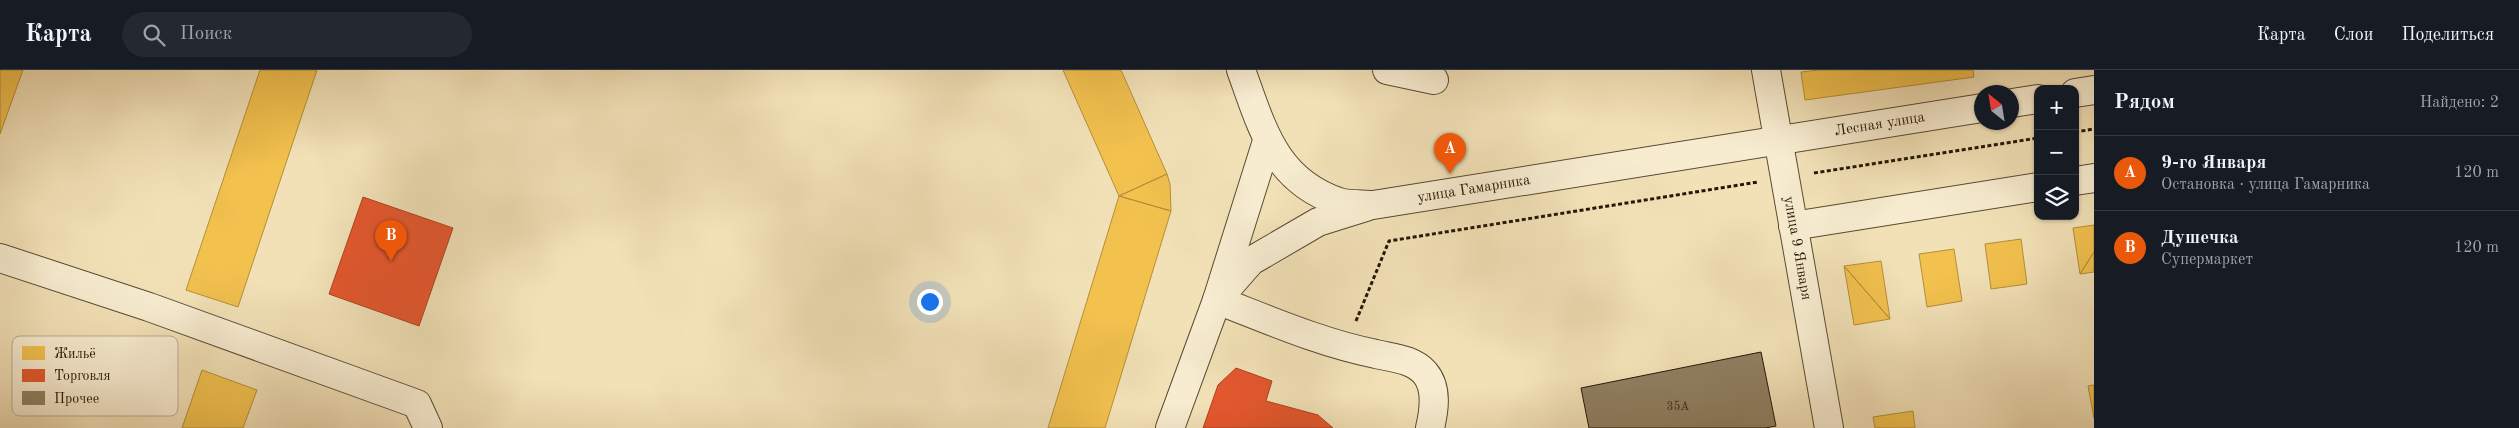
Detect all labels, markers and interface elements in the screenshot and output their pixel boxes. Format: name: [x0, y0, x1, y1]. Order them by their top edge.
search box: [122, 12, 472, 57]
icon: search: [140, 21, 168, 49]
text: Карта: [25, 23, 92, 47]
text: Поиск: [180, 25, 232, 44]
text: Карта: [2257, 26, 2306, 44]
text: Слои: [2334, 26, 2373, 44]
text: Поделиться: [2401, 26, 2494, 44]
north arrow: [1974, 85, 2019, 130]
map controls: [2034, 85, 2079, 220]
button: +: [2034, 85, 2079, 130]
text: Рядом: [2114, 92, 2175, 113]
text: Найдено: 2: [2420, 95, 2499, 111]
street label: Лесная улица: [1833, 110, 1926, 139]
button: −: [2034, 130, 2079, 175]
pin: A: [1434, 133, 1466, 174]
text: 9-го Января: [2161, 154, 2266, 173]
text: A: [2124, 165, 2136, 181]
text: 120 m: [2454, 165, 2499, 181]
street label: улица Гамарника: [1416, 172, 1532, 205]
button: layers: [2034, 175, 2079, 220]
text: Остановка · улица Гамарника: [2161, 177, 2370, 193]
street label: улица 9 Января: [1781, 195, 1814, 302]
pin: B: [375, 220, 407, 261]
text: Душечка: [2161, 229, 2239, 248]
text: B: [2124, 240, 2136, 256]
text: 120 m: [2454, 240, 2499, 256]
text: Супермаркет: [2161, 252, 2253, 268]
your location: [917, 289, 943, 315]
legend: [12, 336, 178, 416]
text: Жильё: [54, 347, 96, 361]
text: Торговля: [54, 369, 111, 383]
text: Прочее: [54, 392, 99, 406]
house number: 35А: [1666, 400, 1690, 413]

